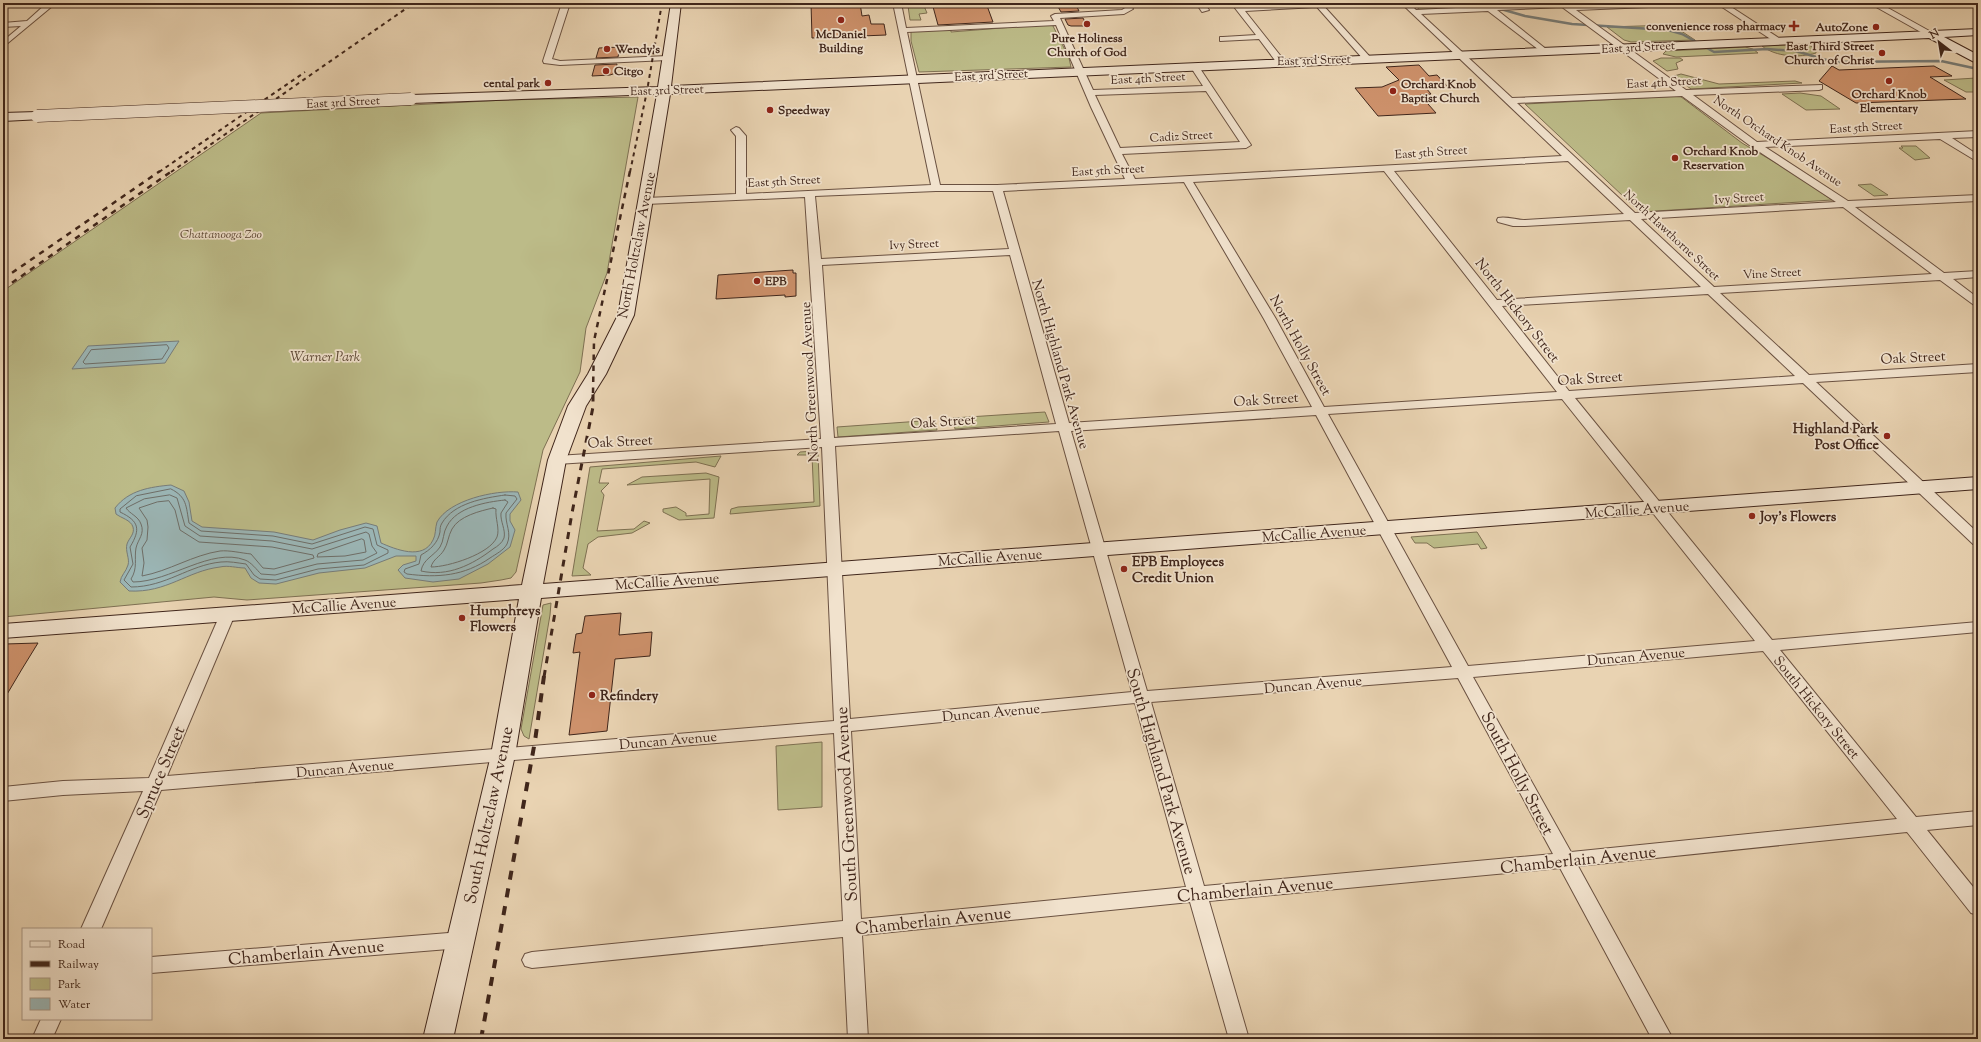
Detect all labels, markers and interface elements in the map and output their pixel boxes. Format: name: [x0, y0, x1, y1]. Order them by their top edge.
marker: McDaniel Building: [836, 15, 846, 25]
place label: convenience ross pharmacy: [1646, 18, 1786, 36]
marker: Pure Holiness Church of God: [1082, 19, 1092, 29]
place label: AutoZone: [1814, 19, 1868, 37]
marker: convenience ross pharmacy: [1789, 21, 1799, 31]
marker: AutoZone: [1871, 22, 1881, 32]
north arrow: [1919, 22, 1959, 62]
text: N: [1926, 25, 1942, 44]
place label: McDaniel Building: [815, 26, 867, 58]
place label: Pure Holiness Church of God: [1047, 30, 1127, 62]
street label: East 3rd Street: [1601, 37, 1675, 59]
place label: East Third Street Church of Christ: [1784, 38, 1875, 70]
place label: Wendy's: [614, 41, 660, 59]
marker: Wendy's: [602, 44, 612, 54]
marker: East Third Street Church of Christ: [1877, 48, 1887, 58]
street label: East 3rd Street: [1277, 51, 1351, 71]
place label: Citgo: [614, 63, 644, 81]
street label: East 3rd Street: [954, 65, 1028, 87]
marker: Citgo: [601, 66, 611, 76]
street label: East 4th Street: [1110, 68, 1186, 90]
street label: East 4th Street: [1626, 72, 1702, 94]
place label: cental park: [483, 75, 540, 93]
place label: Orchard Knob Baptist Church: [1400, 76, 1481, 108]
marker: Orchard Knob Elementary: [1884, 76, 1894, 86]
marker: cental park: [543, 78, 553, 88]
street label: East 3rd Street: [630, 81, 704, 101]
marker: Orchard Knob Baptist Church: [1388, 86, 1398, 96]
place label: Orchard Knob Elementary: [1851, 86, 1927, 118]
street label: East 3rd Street: [306, 92, 380, 114]
street label: North Orchard Knob Avenue: [1709, 92, 1846, 192]
place label: Speedway: [778, 102, 830, 120]
marker: Speedway: [765, 105, 775, 115]
street label: East 5th Street: [1829, 117, 1903, 139]
street label: Cadiz Street: [1149, 126, 1213, 148]
street label: East 5th Street: [1394, 141, 1468, 165]
place label: Orchard Knob Reservation: [1682, 143, 1758, 175]
marker: Orchard Knob Reservation: [1670, 153, 1680, 163]
street label: East 5th Street: [1071, 160, 1145, 182]
street label: North Holtzclaw Avenue: [614, 170, 662, 320]
street label: East 5th Street: [747, 171, 821, 193]
street label: North Hawthorne Street: [1619, 186, 1724, 285]
street label: Ivy Street: [1714, 188, 1765, 210]
park label: Chattanooga Zoo: [180, 226, 262, 244]
street label: Ivy Street: [889, 235, 939, 255]
street label: North Hickory Street: [1469, 255, 1564, 368]
street label: Vine Street: [1742, 263, 1802, 285]
place label: EPB: [764, 273, 787, 291]
marker: EPB: [752, 276, 762, 286]
street label: North Highland Park Avenue: [1025, 277, 1093, 452]
street label: North Holly Street: [1263, 292, 1335, 400]
street label: North Greenwood Avenue: [797, 301, 825, 463]
street label: Oak Street: [1880, 347, 1946, 371]
park label: Warner Park: [290, 348, 361, 368]
street label: Oak Street: [1557, 368, 1624, 392]
street label: Oak Street: [1233, 389, 1300, 413]
street label: Oak Street: [910, 411, 977, 435]
place label: Highland Park Post Office: [1793, 420, 1879, 456]
street label: Oak Street: [587, 431, 653, 455]
marker: Highland Park Post Office: [1882, 431, 1892, 441]
street label: McCallie Avenue: [1584, 497, 1690, 525]
place label: Joy's Flowers: [1759, 508, 1837, 528]
marker: Joy's Flowers: [1747, 511, 1757, 521]
street label: McCallie Avenue: [1261, 521, 1367, 549]
street label: McCallie Avenue: [937, 545, 1043, 573]
place label: EPB Employees Credit Union: [1132, 553, 1225, 589]
marker: EPB Employees Credit Union: [1119, 564, 1129, 574]
street label: McCallie Avenue: [614, 569, 720, 597]
street label: McCallie Avenue: [291, 593, 397, 621]
place label: Humphreys Flowers: [470, 602, 541, 638]
marker: Humphreys Flowers: [457, 613, 467, 623]
street label: Duncan Avenue: [1586, 644, 1686, 672]
street label: South Hickory Street: [1768, 652, 1864, 764]
street label: South Highland Park Avenue: [1119, 666, 1201, 878]
street label: Duncan Avenue: [1263, 672, 1363, 700]
place label: Refindery: [600, 687, 658, 707]
marker: Refindery: [587, 690, 597, 700]
street label: Duncan Avenue: [941, 700, 1041, 728]
street label: South Greenwood Avenue: [831, 706, 865, 902]
street label: South Holly Street: [1474, 708, 1559, 840]
street label: Spruce Street: [131, 722, 192, 823]
street label: South Holtzclaw Avenue: [459, 724, 521, 907]
street label: Duncan Avenue: [618, 728, 718, 756]
street label: Duncan Avenue: [295, 756, 395, 784]
street label: Chamberlain Avenue: [1499, 841, 1658, 881]
street label: Chamberlain Avenue: [1176, 872, 1334, 910]
street label: Chamberlain Avenue: [854, 902, 1013, 942]
legend: [22, 928, 152, 1020]
street label: Chamberlain Avenue: [227, 935, 385, 973]
text: Road: [58, 936, 85, 954]
text: Railway: [58, 956, 99, 974]
text: Park: [58, 976, 81, 994]
text: Water: [58, 996, 91, 1014]

